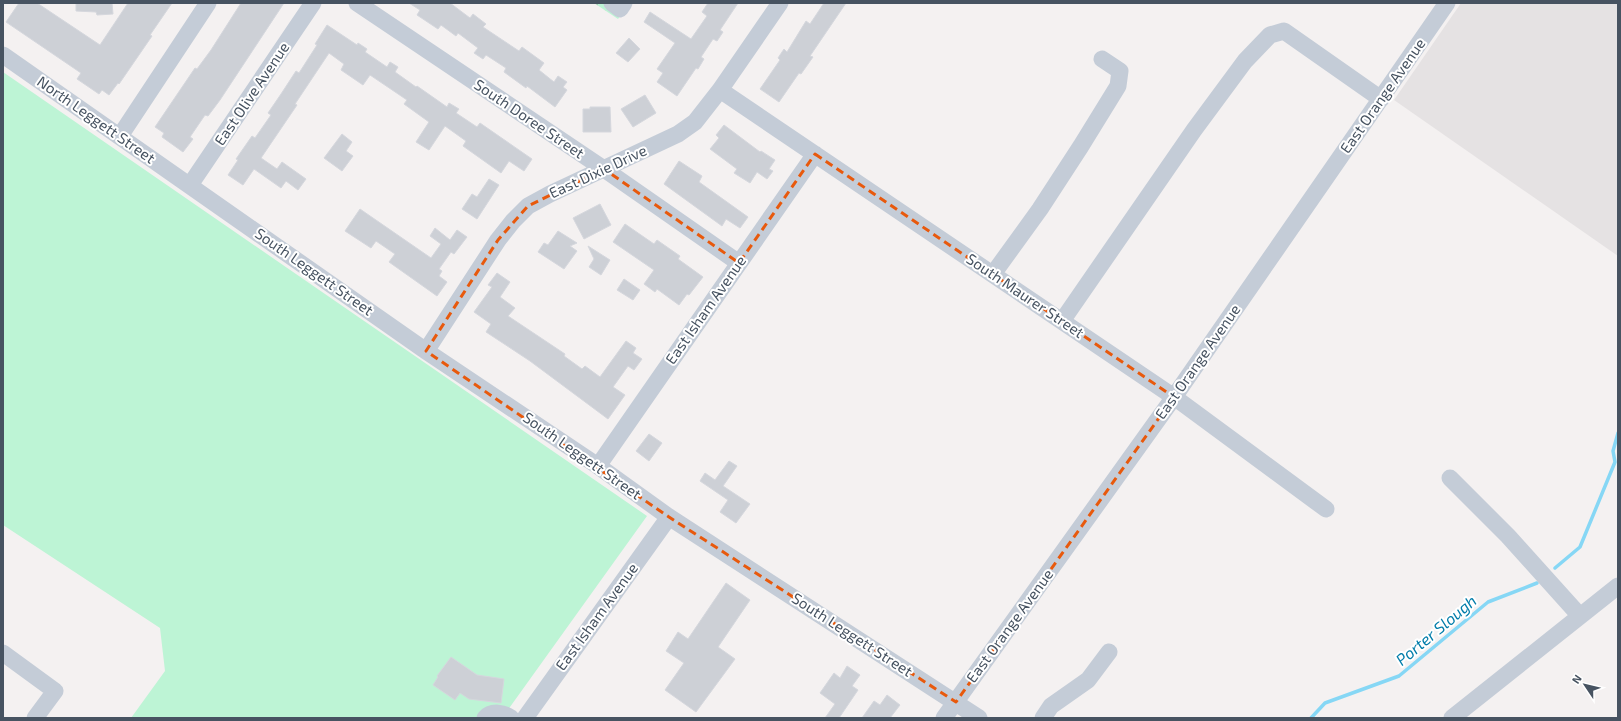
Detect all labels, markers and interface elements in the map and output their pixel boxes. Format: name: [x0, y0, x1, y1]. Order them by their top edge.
street label: East Orange Avenue: [1336, 35, 1429, 156]
street label: East Olive Avenue: [210, 38, 292, 149]
street label: North Leggett Street: [34, 72, 159, 167]
street label: South Doree Street: [471, 75, 588, 162]
street label: East Dixie Drive: [546, 141, 649, 202]
street label: South Leggett Street: [252, 224, 377, 319]
street label: South Maurer Street: [963, 249, 1088, 341]
street label: East Isham Avenue: [661, 252, 749, 367]
street label: East Orange Avenue: [1151, 301, 1244, 422]
street label: South Leggett Street: [520, 408, 645, 503]
street label: East Isham Avenue: [551, 559, 641, 674]
street label: East Orange Avenue: [962, 565, 1056, 686]
street label: South Leggett Street: [789, 588, 916, 680]
water label: Porter Slough: [1392, 590, 1480, 669]
north arrow: [1565, 665, 1605, 705]
text: N: [1569, 672, 1584, 686]

